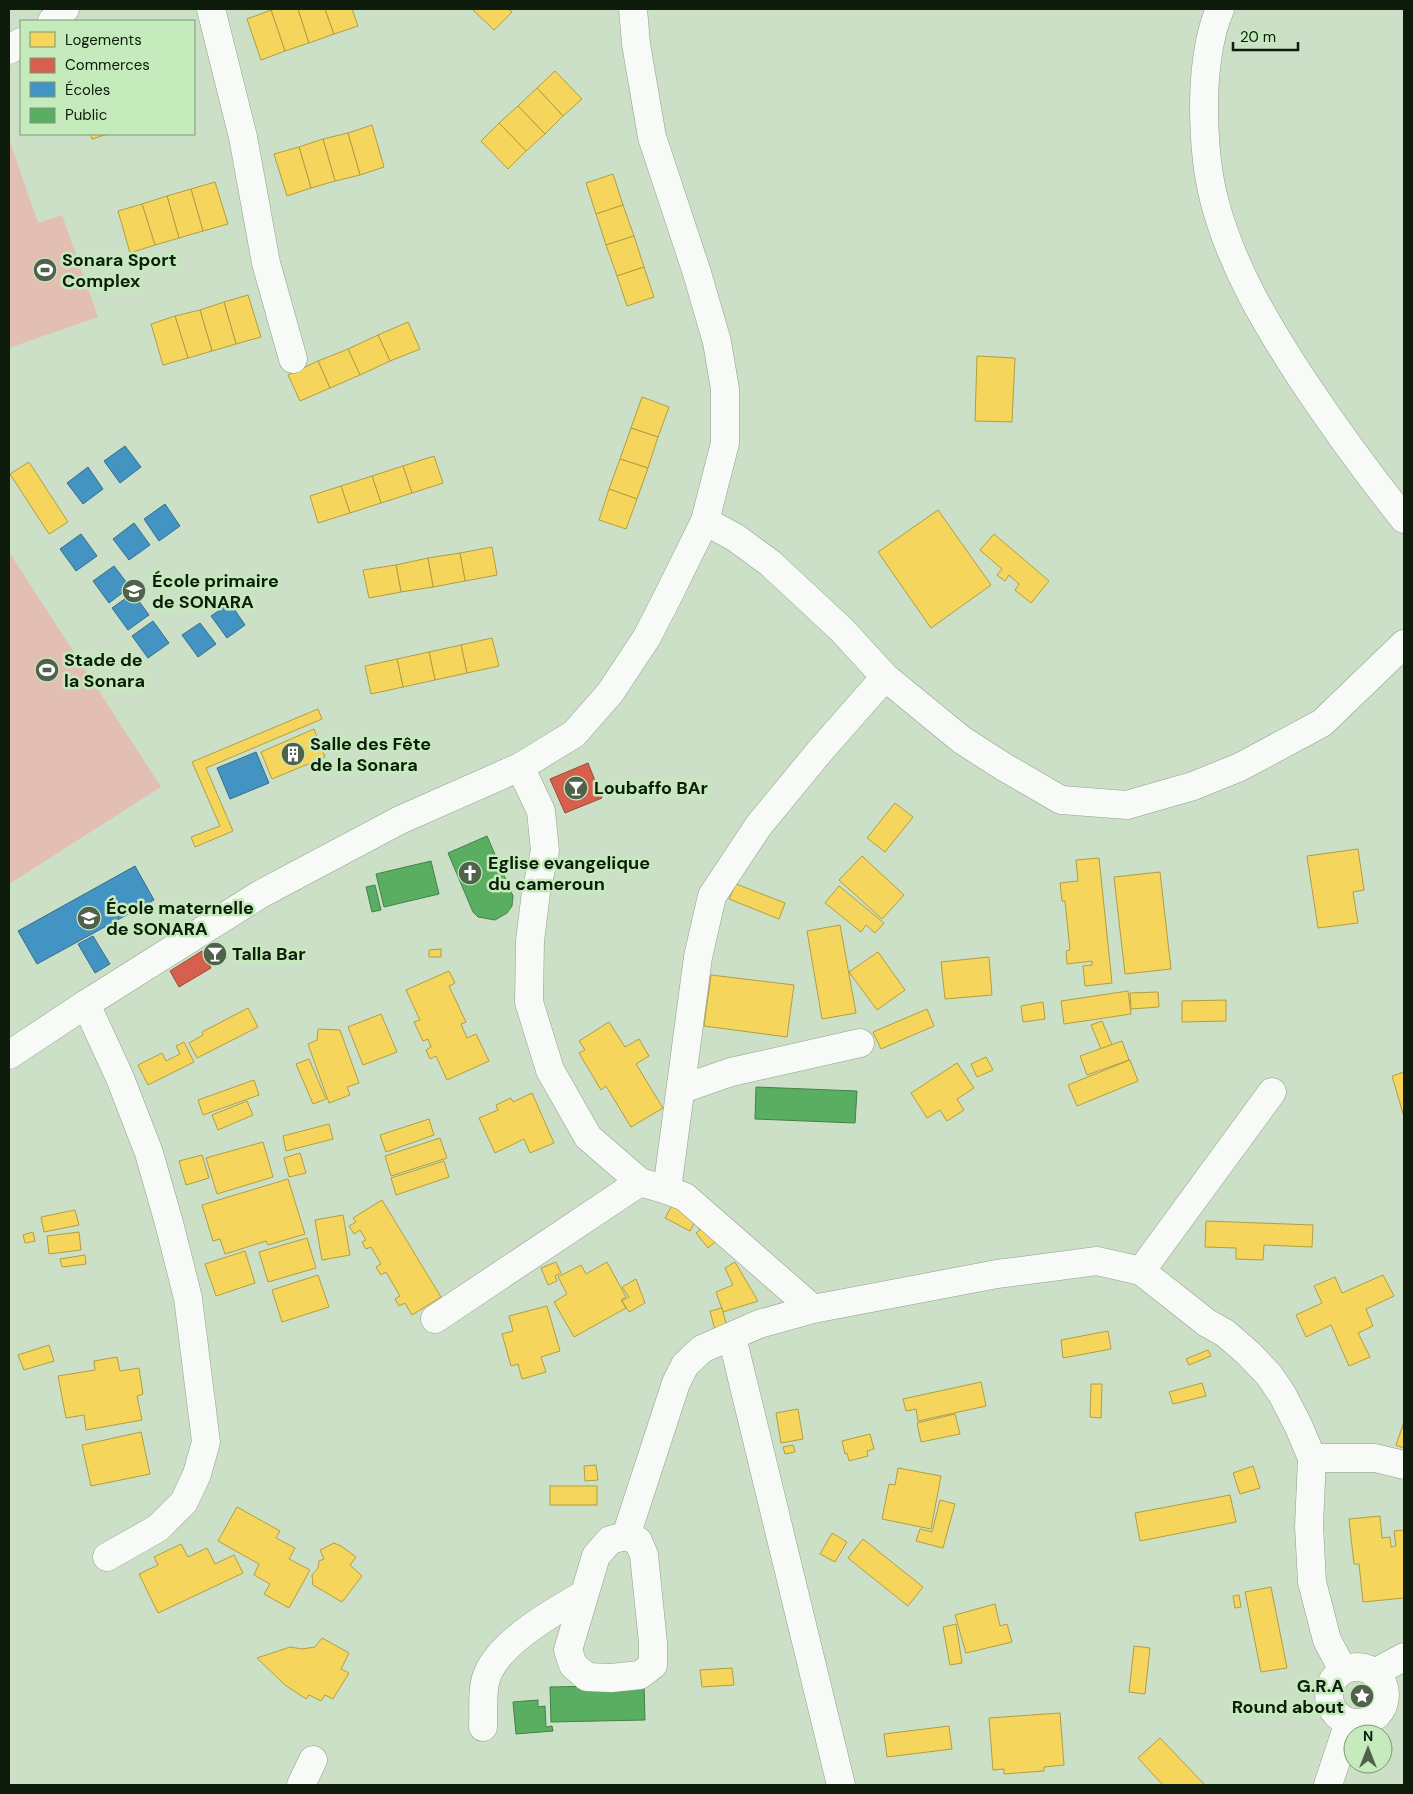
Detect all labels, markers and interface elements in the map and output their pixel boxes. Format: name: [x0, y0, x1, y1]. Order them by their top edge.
legend: [20, 20, 195, 135]
scale bar: [1233, 20, 1298, 52]
text: 20 m: [1240, 27, 1276, 47]
text: Logements: [65, 30, 142, 50]
text: Commerces: [65, 55, 150, 75]
text: Écoles: [65, 80, 110, 100]
text: Public: [65, 105, 107, 125]
place label: Sonara Sport Complex: [62, 248, 176, 293]
sports icon: Sonara Sport Complex: [32, 257, 58, 283]
place label: École primaire de SONARA: [152, 569, 279, 614]
school or university icon: École primaire de SONARA: [121, 578, 147, 604]
place label: Stade de la Sonara: [64, 648, 145, 693]
sports icon: Stade de la Sonara: [34, 657, 60, 683]
place label: Salle des Fête de la Sonara: [310, 732, 431, 777]
building icon: Salle des Fête de la Sonara: [280, 741, 306, 767]
bar icon: Loubaffo BAr: [563, 775, 589, 801]
place label: Loubaffo BAr: [594, 776, 708, 800]
place label: Eglise evangelique du cameroun: [488, 851, 650, 896]
church icon: Eglise evangelique du cameroun: [457, 860, 483, 886]
place label: École maternelle de SONARA: [106, 896, 254, 941]
school or university icon: École maternelle de SONARA: [76, 905, 102, 931]
bar icon: Talla Bar: [202, 941, 228, 967]
place label: Talla Bar: [232, 942, 306, 966]
place label: G.R.A Round about: [1232, 1674, 1344, 1719]
place icon: G.R.A Round about: [1349, 1683, 1375, 1709]
north arrow: [1343, 1724, 1393, 1774]
text: N: [1363, 1727, 1373, 1745]

